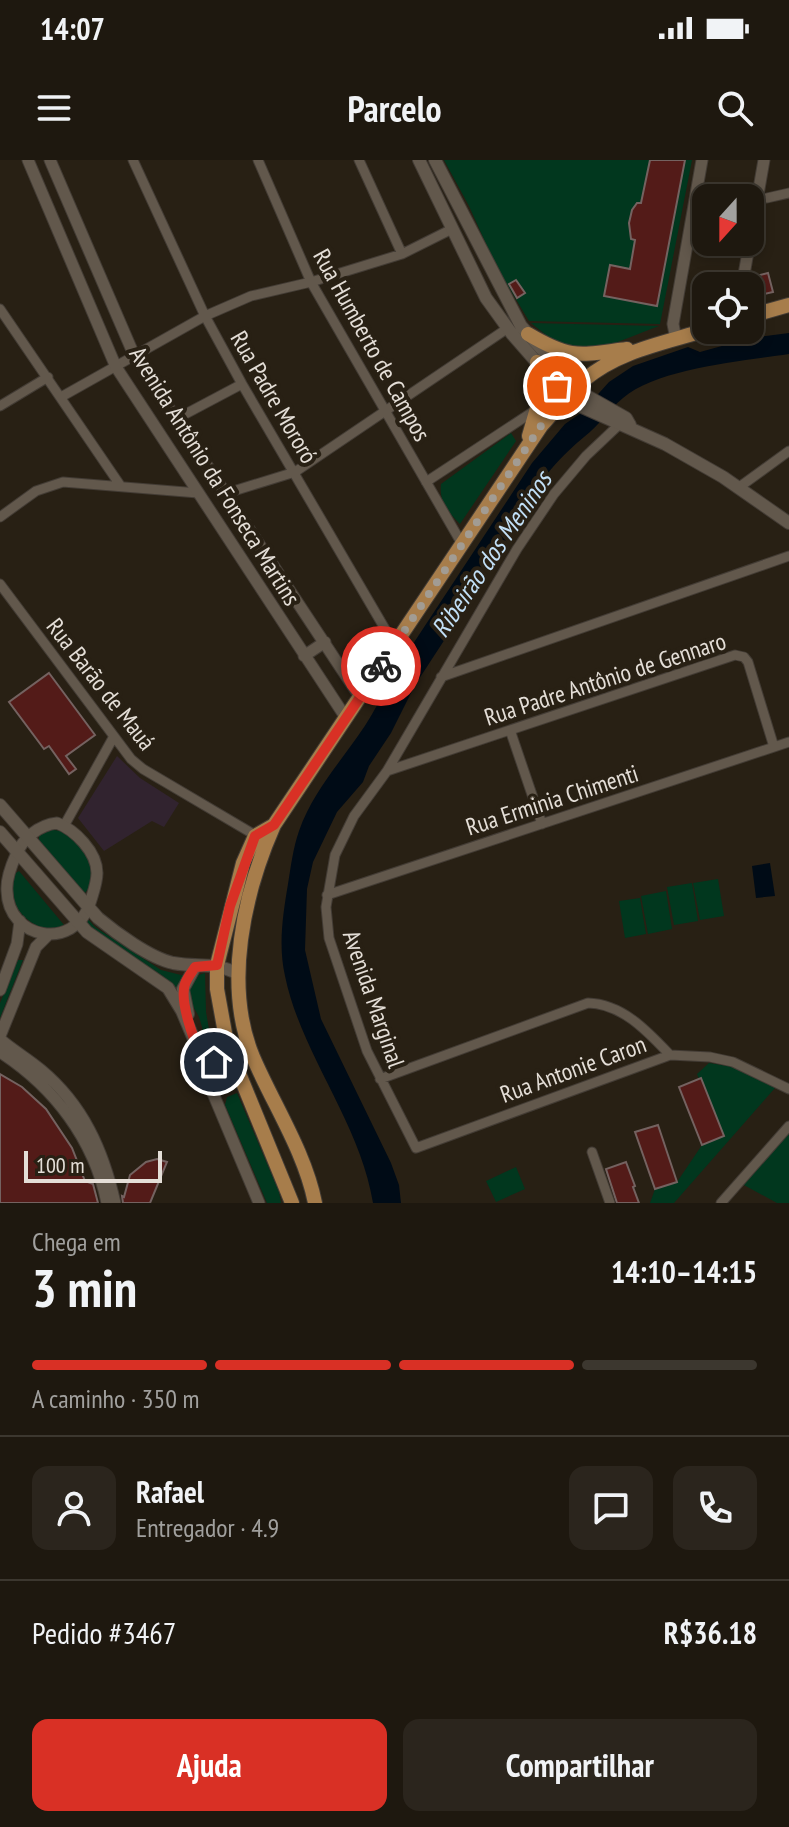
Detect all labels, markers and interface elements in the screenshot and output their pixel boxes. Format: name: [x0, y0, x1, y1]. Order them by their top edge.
text: 14:07: [40, 9, 105, 48]
text: Parcelo: [347, 85, 442, 132]
icon: menu: [32, 86, 76, 130]
icon: search: [713, 86, 757, 130]
north arrow: [692, 184, 764, 256]
map controls: [692, 184, 764, 344]
street label: Rua Humberto de Campos: [306, 243, 438, 447]
button: locate: [692, 272, 764, 344]
street label: Rua Padre Mororó: [224, 325, 324, 469]
street label: Avenida Antônio da Fonseca Martins: [123, 341, 307, 611]
pin: [523, 352, 591, 420]
icon: bag: [535, 364, 579, 408]
water label: Ribeirão dos Meninos: [423, 463, 560, 643]
street label: Rua Barão de Mauá: [40, 612, 162, 756]
street label: Rua Padre Antônio de Gennaro: [480, 625, 730, 733]
courier: [341, 626, 421, 706]
icon: bike: [359, 644, 403, 688]
street label: Rua Erminia Chimenti: [462, 758, 642, 842]
street label: Avenida Marginal: [336, 926, 412, 1072]
pin: [180, 1028, 248, 1096]
street label: Rua Antonie Caron: [496, 1028, 650, 1110]
icon: home: [192, 1040, 236, 1084]
scale bar: [24, 1147, 162, 1183]
text: 100 m: [36, 1151, 85, 1179]
text: Chega em: [32, 1225, 121, 1258]
text: 14:10–14:15: [611, 1252, 757, 1291]
text: 3 min: [32, 1254, 137, 1321]
text: A caminho · 350 m: [32, 1382, 199, 1415]
button: person: [32, 1466, 116, 1550]
button: chat: [569, 1466, 653, 1550]
button: phone: [673, 1466, 757, 1550]
text: Rafael: [136, 1472, 204, 1511]
text: Entregador · 4.9: [136, 1511, 279, 1544]
text: Pedido #3467: [32, 1613, 176, 1652]
text: R$36.18: [664, 1613, 757, 1652]
button: Ajuda: [32, 1719, 387, 1811]
button: Compartilhar: [403, 1719, 757, 1811]

